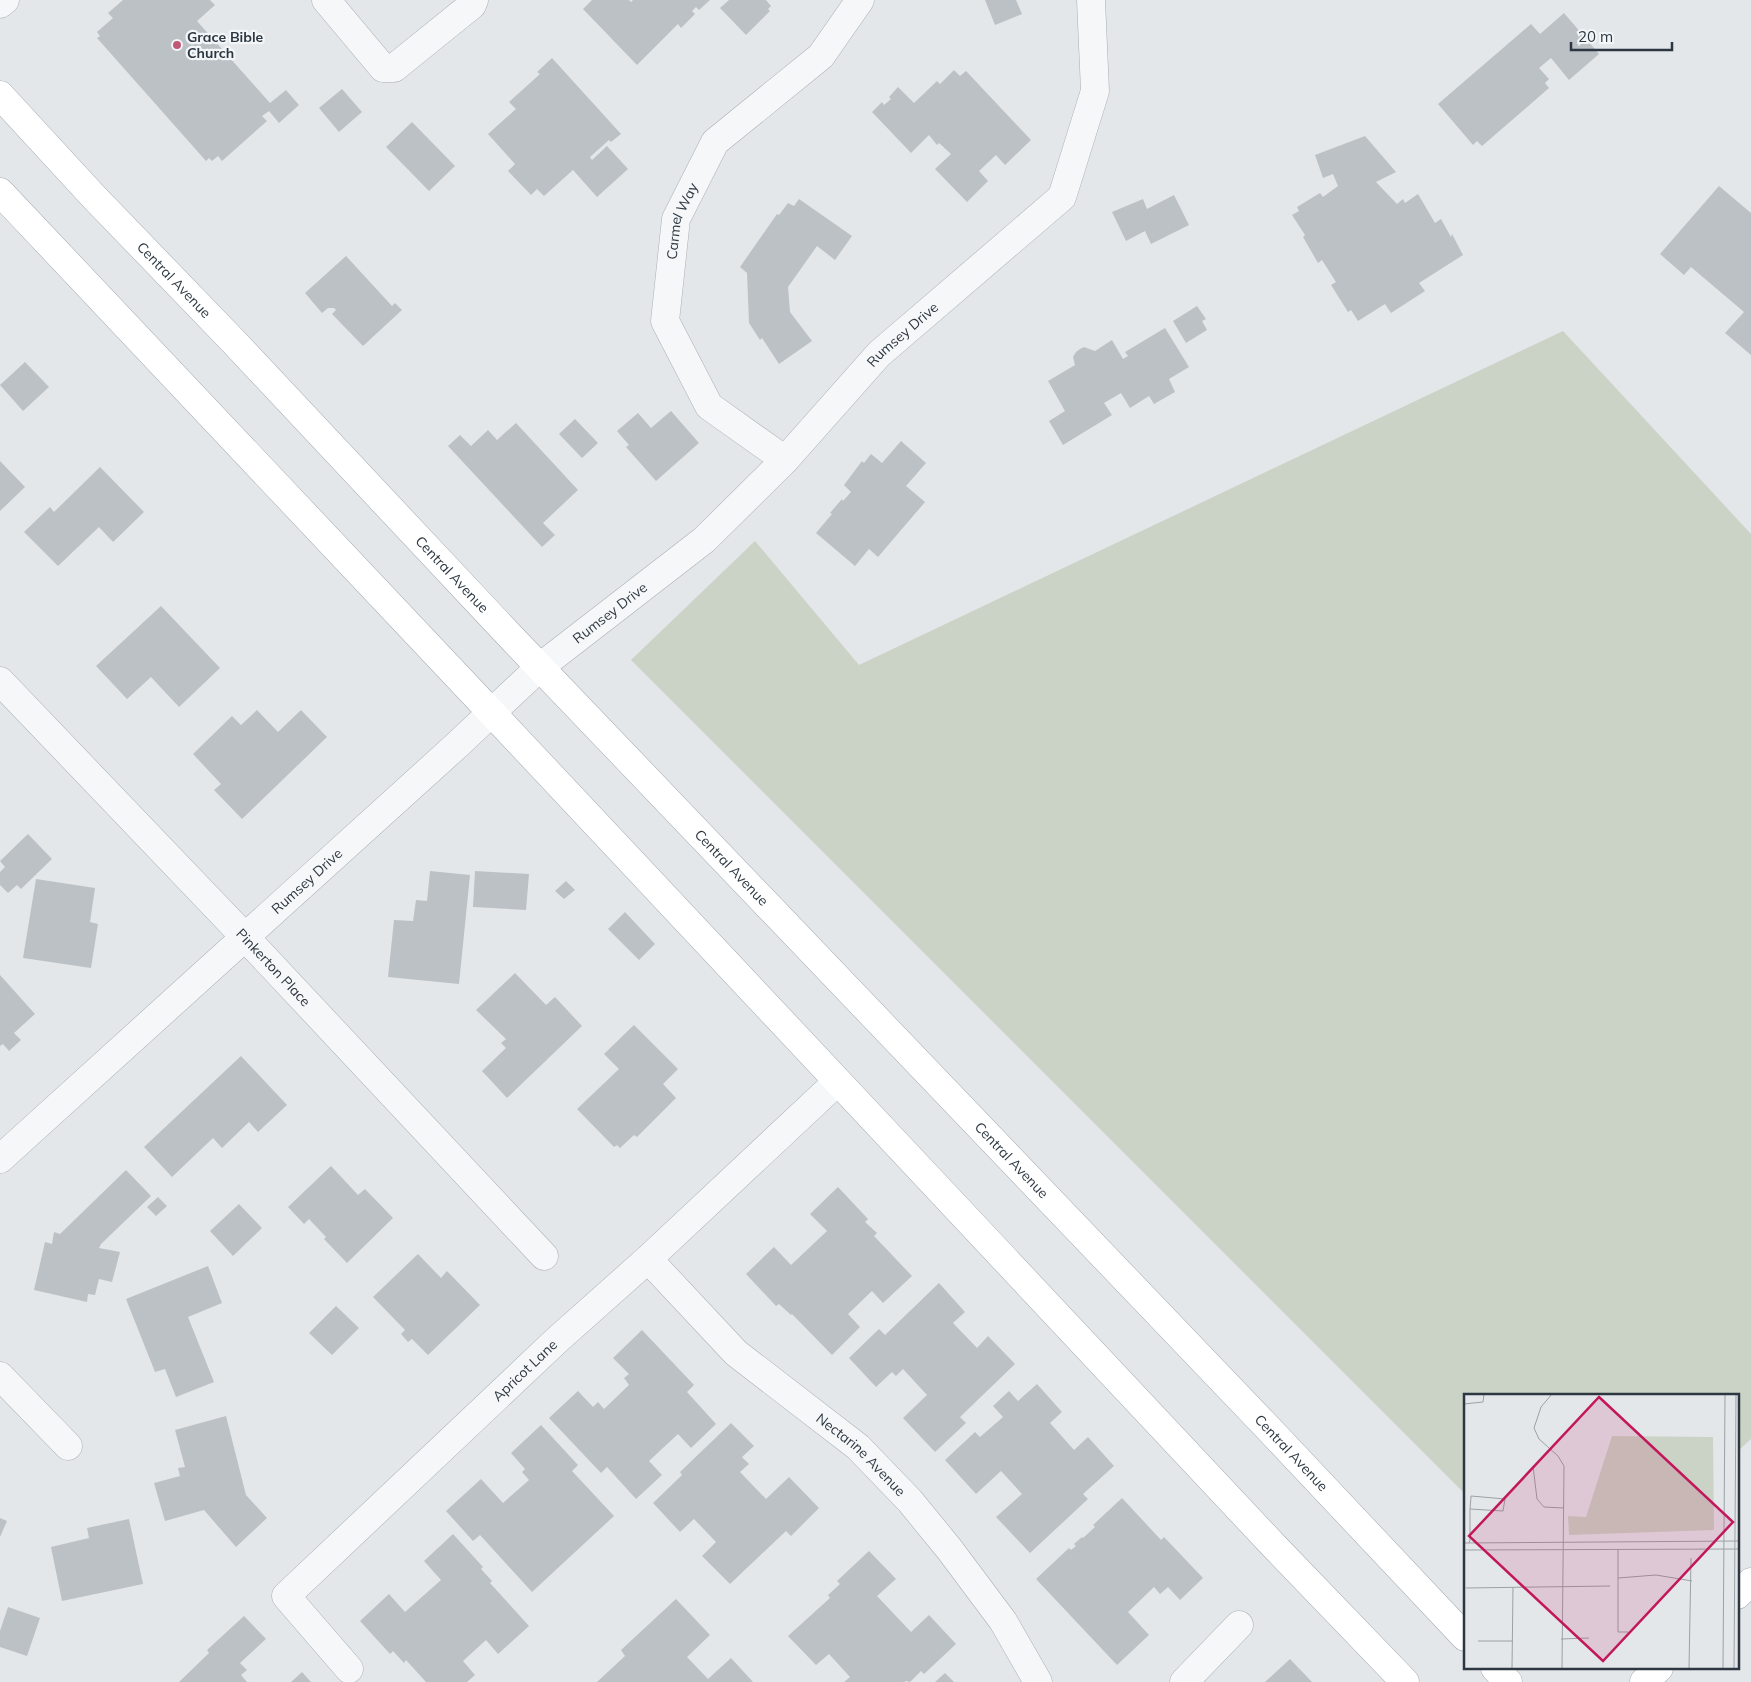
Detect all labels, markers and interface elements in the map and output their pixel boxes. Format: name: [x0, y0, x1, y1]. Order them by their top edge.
scale bar: [1571, 20, 1672, 52]
text: 20 m: [1578, 27, 1613, 46]
place label: Grace Bible Church: [187, 28, 264, 62]
marker: Grace Bible Church: [171, 39, 183, 51]
street label: Carmel Way: [663, 179, 702, 260]
street label: Central Avenue: [133, 238, 215, 322]
street label: Rumsey Drive: [863, 298, 942, 371]
street label: Central Avenue: [412, 532, 493, 617]
street label: Rumsey Drive: [569, 578, 651, 647]
street label: Central Avenue: [691, 826, 772, 910]
street label: Rumsey Drive: [268, 844, 346, 918]
street label: Pinkerton Place: [232, 924, 315, 1010]
street label: Central Avenue: [971, 1118, 1052, 1202]
street label: Apricot Lane: [489, 1336, 561, 1405]
inset map: [1464, 1394, 1738, 1670]
street label: Nectarine Avenue: [813, 1409, 909, 1500]
street label: Central Avenue: [1251, 1411, 1332, 1495]

